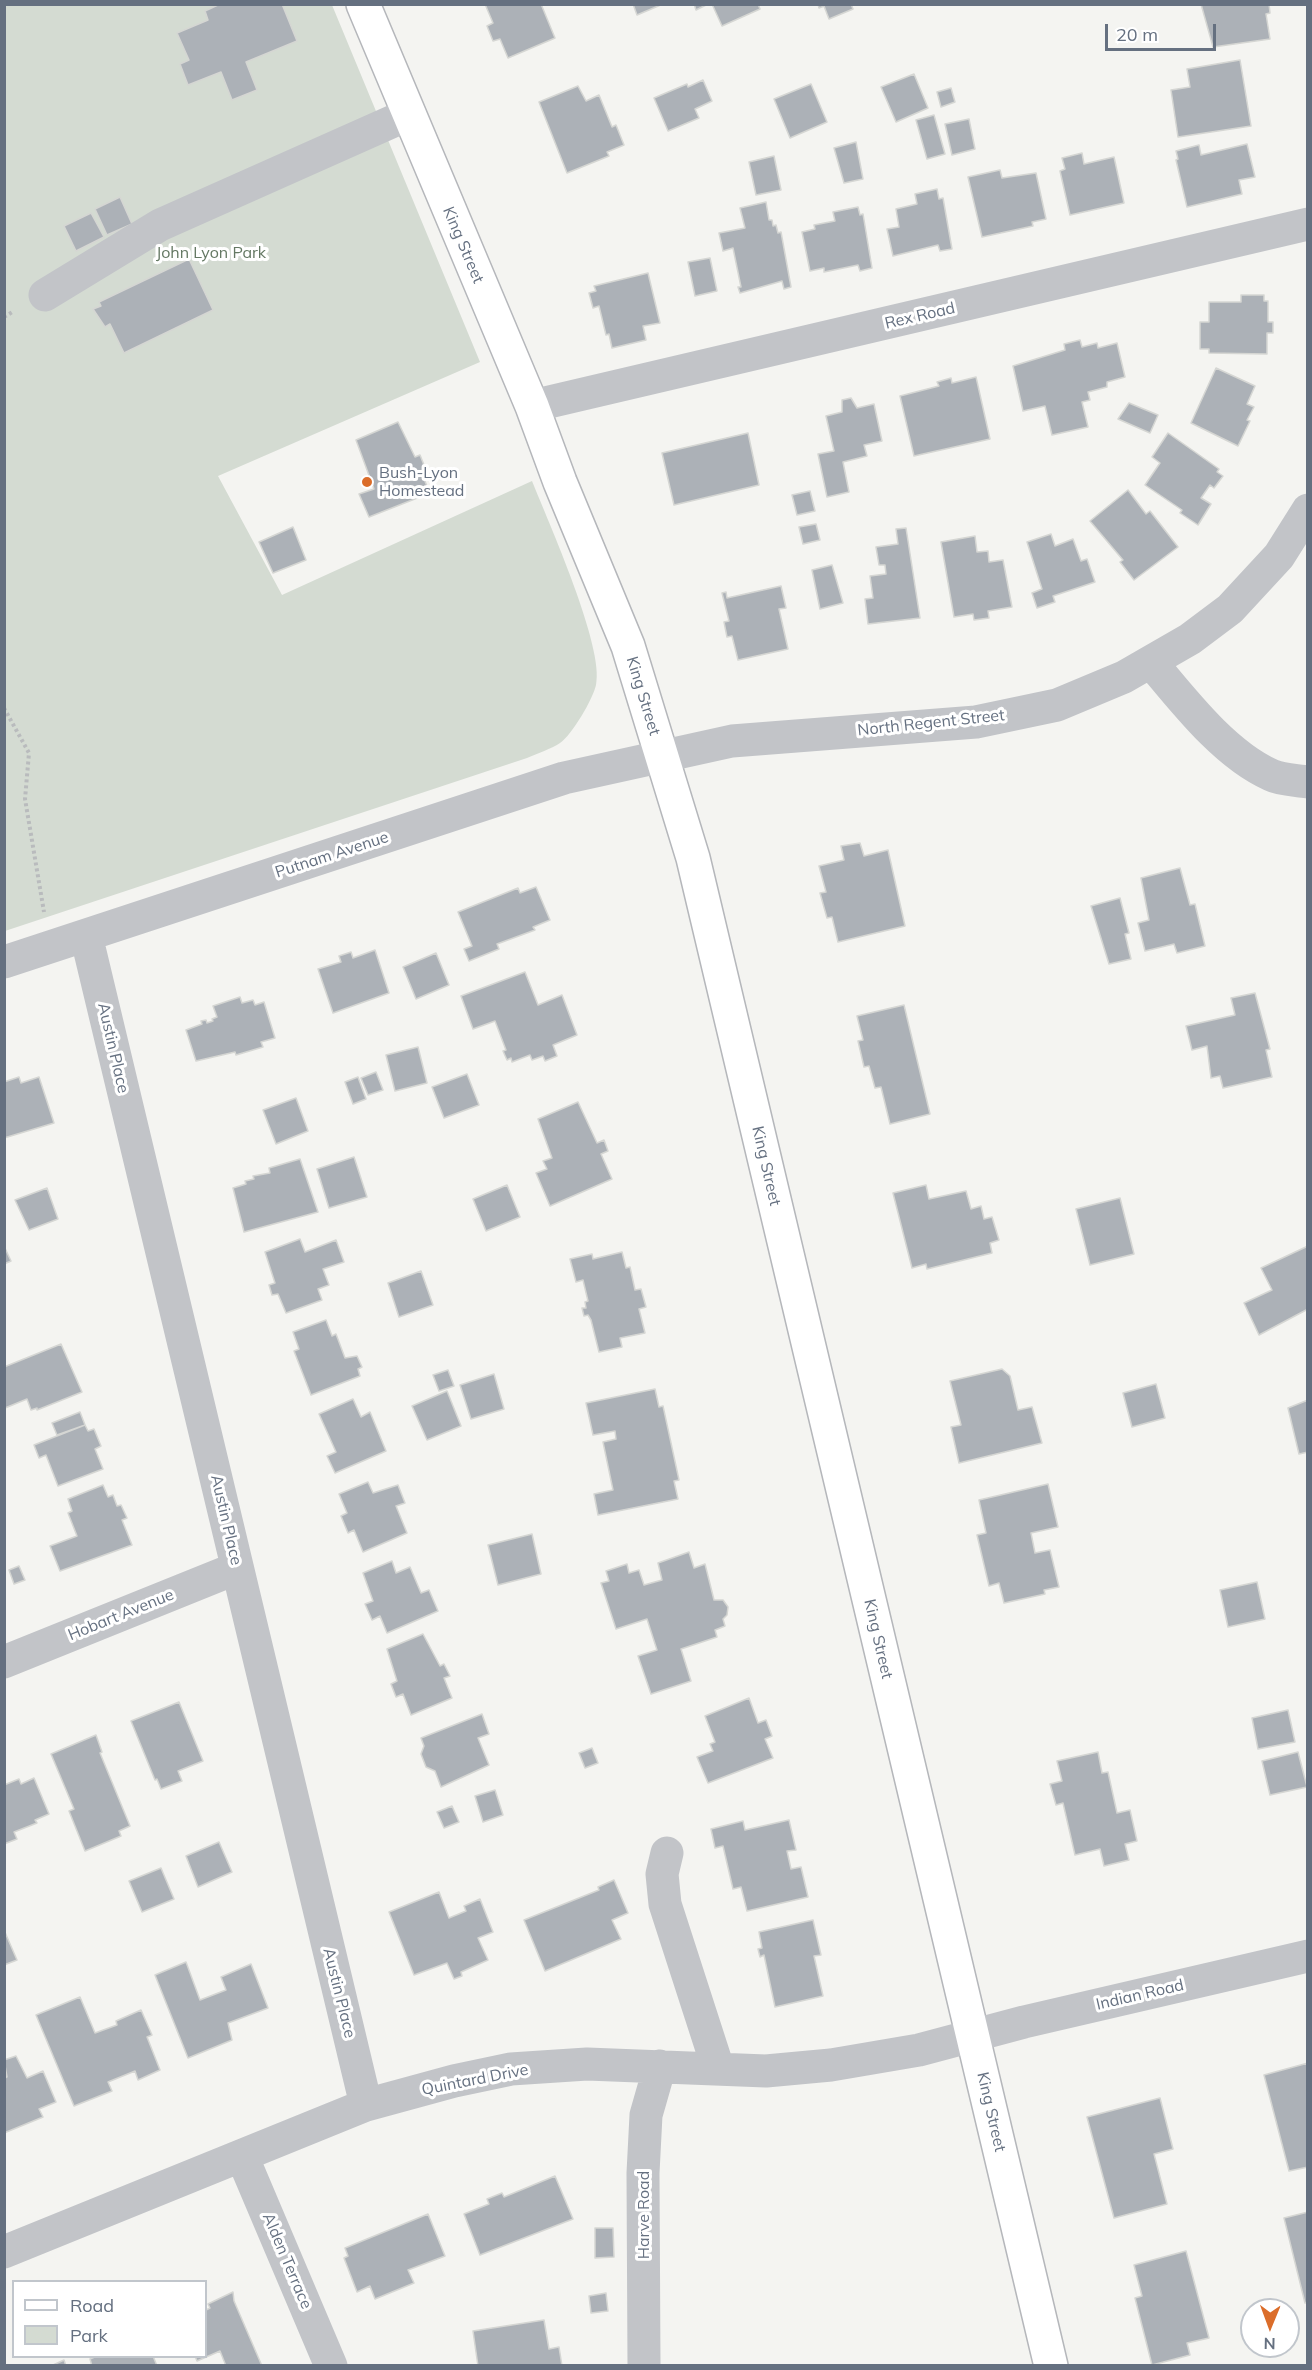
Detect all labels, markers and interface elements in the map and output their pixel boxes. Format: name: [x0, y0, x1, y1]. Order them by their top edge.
scale bar: [1108, 12, 1219, 50]
text: 20 m: [1116, 23, 1158, 46]
street label: King Street: [438, 204, 488, 286]
park label: John Lyon Park: [156, 243, 266, 263]
street label: Rex Road: [883, 299, 957, 333]
place label: Bush-Lyon Homestead: [379, 463, 464, 501]
marker: Bush-Lyon Homestead: [360, 475, 374, 489]
street label: King Street: [622, 654, 664, 738]
street label: North Regent Street: [856, 706, 1006, 740]
street label: Putnam Avenue: [273, 828, 391, 882]
street label: Austin Place: [93, 1001, 133, 1095]
street label: King Street: [747, 1124, 785, 1208]
street label: Austin Place: [206, 1473, 246, 1567]
street label: Hobart Avenue: [65, 1585, 177, 1645]
street label: King Street: [859, 1597, 897, 1681]
street label: Austin Place: [319, 1946, 359, 2040]
street label: Indian Road: [1094, 1976, 1186, 2014]
street label: Quintard Drive: [420, 2060, 530, 2100]
street label: King Street: [972, 2070, 1010, 2154]
street label: Harve Road: [634, 2171, 654, 2259]
street label: Alden Terrace: [258, 2210, 316, 2312]
legend: [12, 2280, 207, 2358]
text: Road: [70, 2294, 114, 2317]
north arrow: [1240, 2298, 1300, 2358]
text: Park: [70, 2324, 108, 2347]
text: N: [1264, 2334, 1276, 2354]

